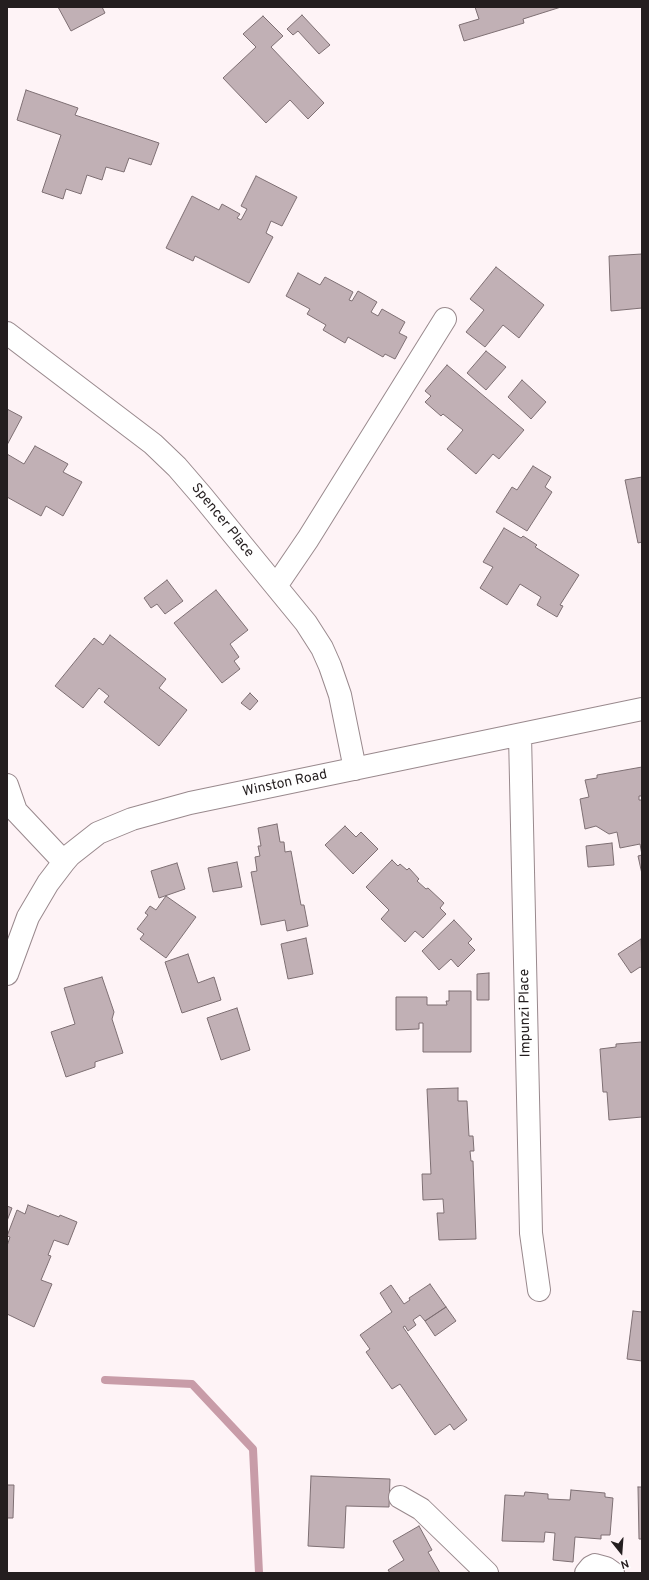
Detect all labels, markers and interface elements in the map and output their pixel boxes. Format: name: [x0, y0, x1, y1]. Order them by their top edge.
street label: Spencer Place: [187, 481, 257, 561]
street label: Winston Road: [241, 767, 329, 801]
street label: Impunzi Place: [517, 969, 535, 1057]
north arrow: [601, 1532, 641, 1572]
text: N: [619, 1556, 630, 1571]

